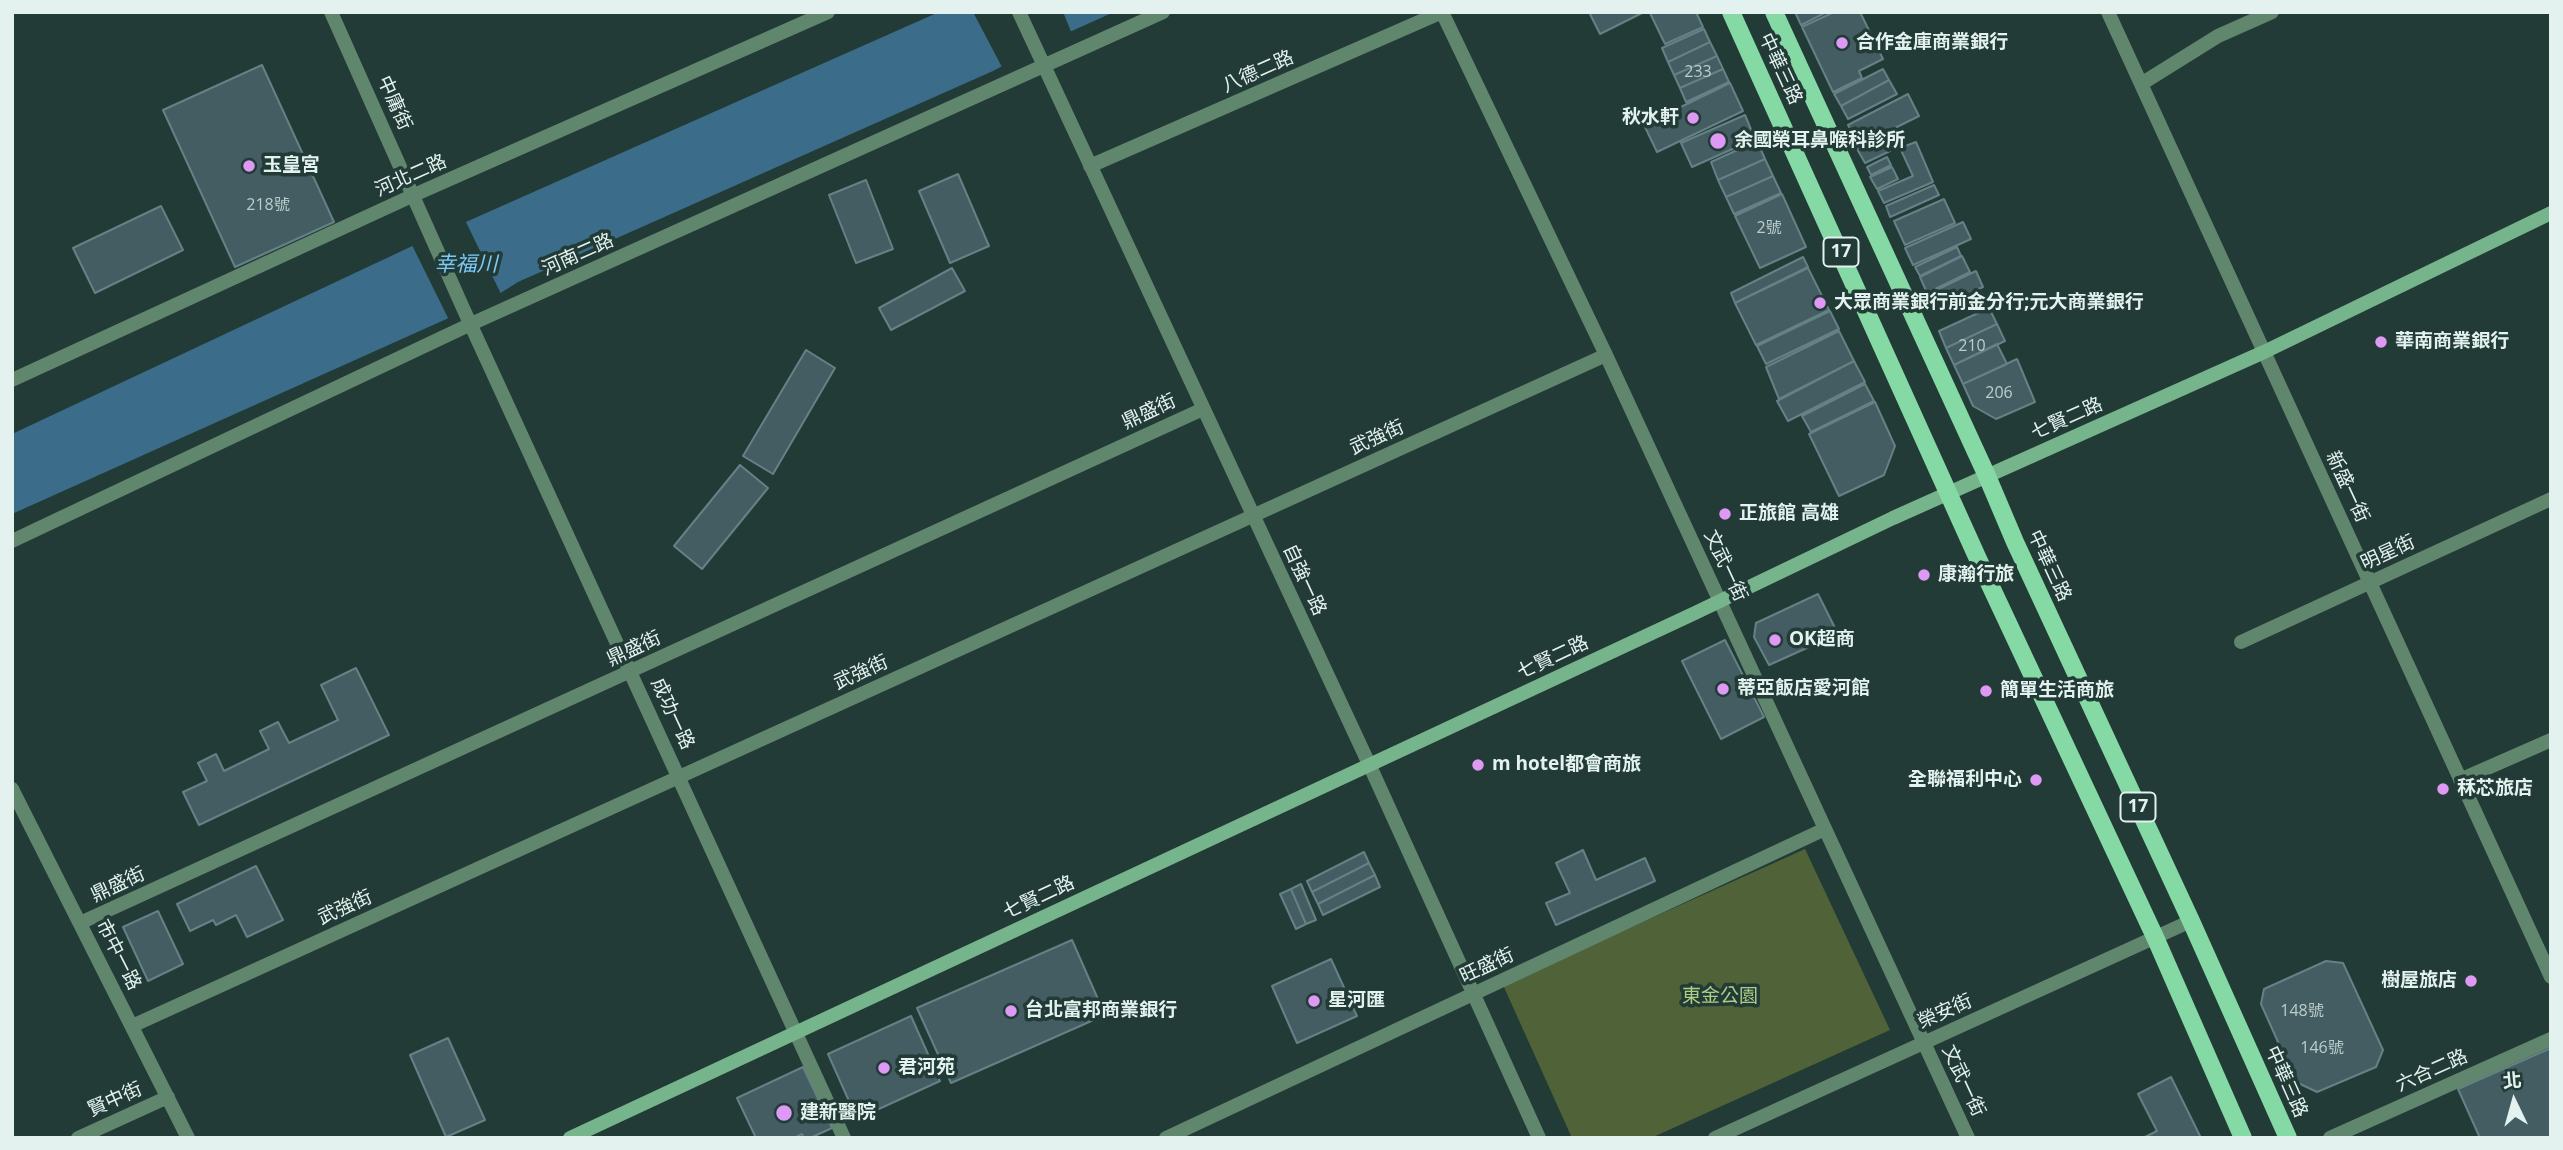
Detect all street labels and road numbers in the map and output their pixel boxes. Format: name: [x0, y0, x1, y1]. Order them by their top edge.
street label: 中華三路: [1754, 30, 1806, 108]
street label: 八德二路: [1219, 46, 1297, 98]
street label: 中庸街: [372, 72, 416, 134]
street label: 河北二路: [372, 150, 450, 202]
street label: 河南二路: [539, 229, 617, 281]
road number: 17: [1824, 238, 1858, 266]
street label: 鼎盛街: [1118, 390, 1180, 434]
street label: 七賢二路: [2028, 393, 2106, 445]
street label: 武強街: [1346, 416, 1408, 460]
street label: 新盛一街: [2321, 448, 2373, 526]
street label: 文武一街: [1699, 527, 1751, 605]
street label: 中華三路: [2023, 527, 2075, 605]
street label: 明星街: [2357, 531, 2419, 575]
street label: 自強一路: [1278, 541, 1330, 619]
street label: 鼎盛街: [603, 627, 665, 671]
street label: 七賢二路: [1514, 632, 1592, 684]
street label: 武強街: [830, 651, 892, 695]
street label: 成功一路: [646, 675, 698, 753]
road number: 17: [2120, 792, 2156, 822]
street label: 鼎盛街: [87, 863, 149, 907]
street label: 七賢二路: [1000, 872, 1078, 924]
street label: 武強街: [314, 886, 376, 930]
street label: 市中一路: [91, 916, 145, 994]
street label: 旺盛街: [1456, 944, 1518, 988]
street label: 榮安街: [1914, 990, 1976, 1034]
street label: 文武一街: [1937, 1042, 1989, 1120]
street label: 中華三路: [2260, 1043, 2312, 1121]
street label: 六合二路: [2393, 1045, 2471, 1097]
street label: 賢中街: [84, 1078, 146, 1122]

